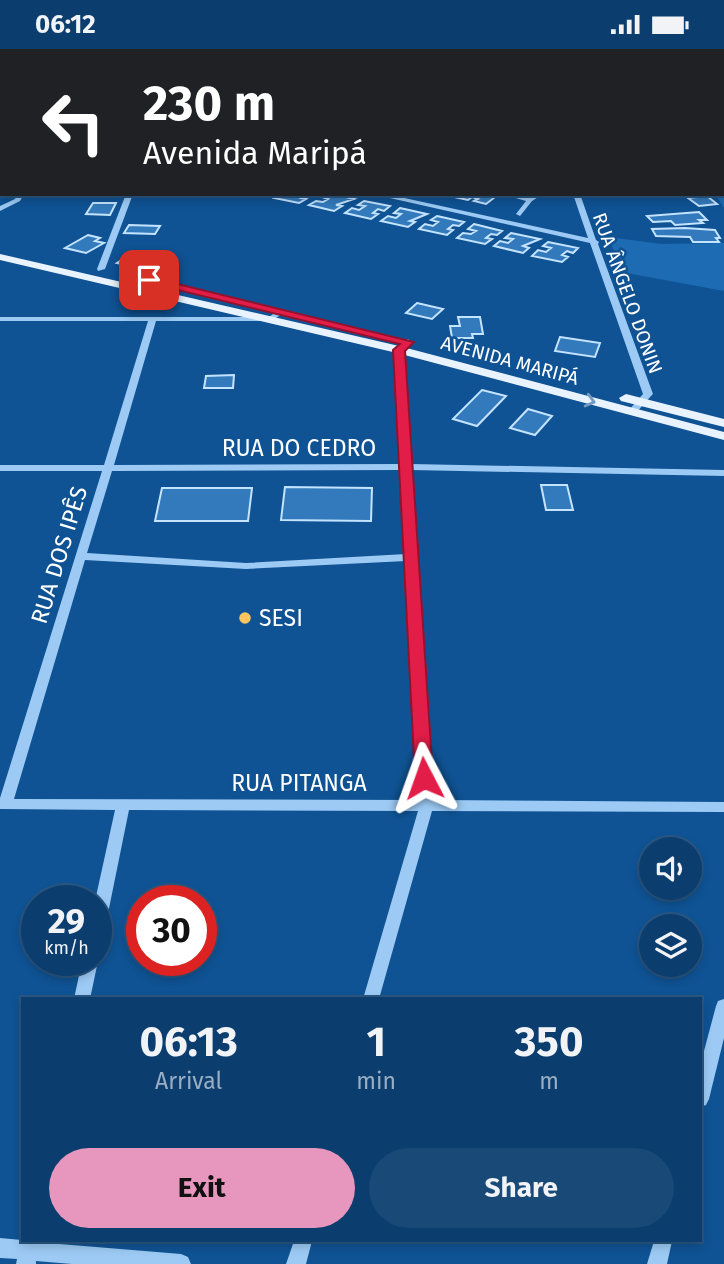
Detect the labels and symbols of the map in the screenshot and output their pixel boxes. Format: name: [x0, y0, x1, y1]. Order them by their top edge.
street label: RUA ÂNGELO DONIN: [588, 210, 667, 377]
pin: [119, 250, 179, 310]
street label: AVENIDA MARIPÁ: [439, 331, 581, 390]
one-way arrow: [584, 393, 596, 407]
street label: RUA DO CEDRO: [222, 434, 376, 462]
street label: RUA DOS IPÊS: [25, 483, 93, 627]
place label: SESI: [259, 604, 303, 632]
marker: SESI: [237, 610, 253, 626]
position arrow: [387, 741, 461, 815]
street label: RUA PITANGA: [231, 769, 368, 797]
speed limit sign: 30: [126, 885, 217, 976]

